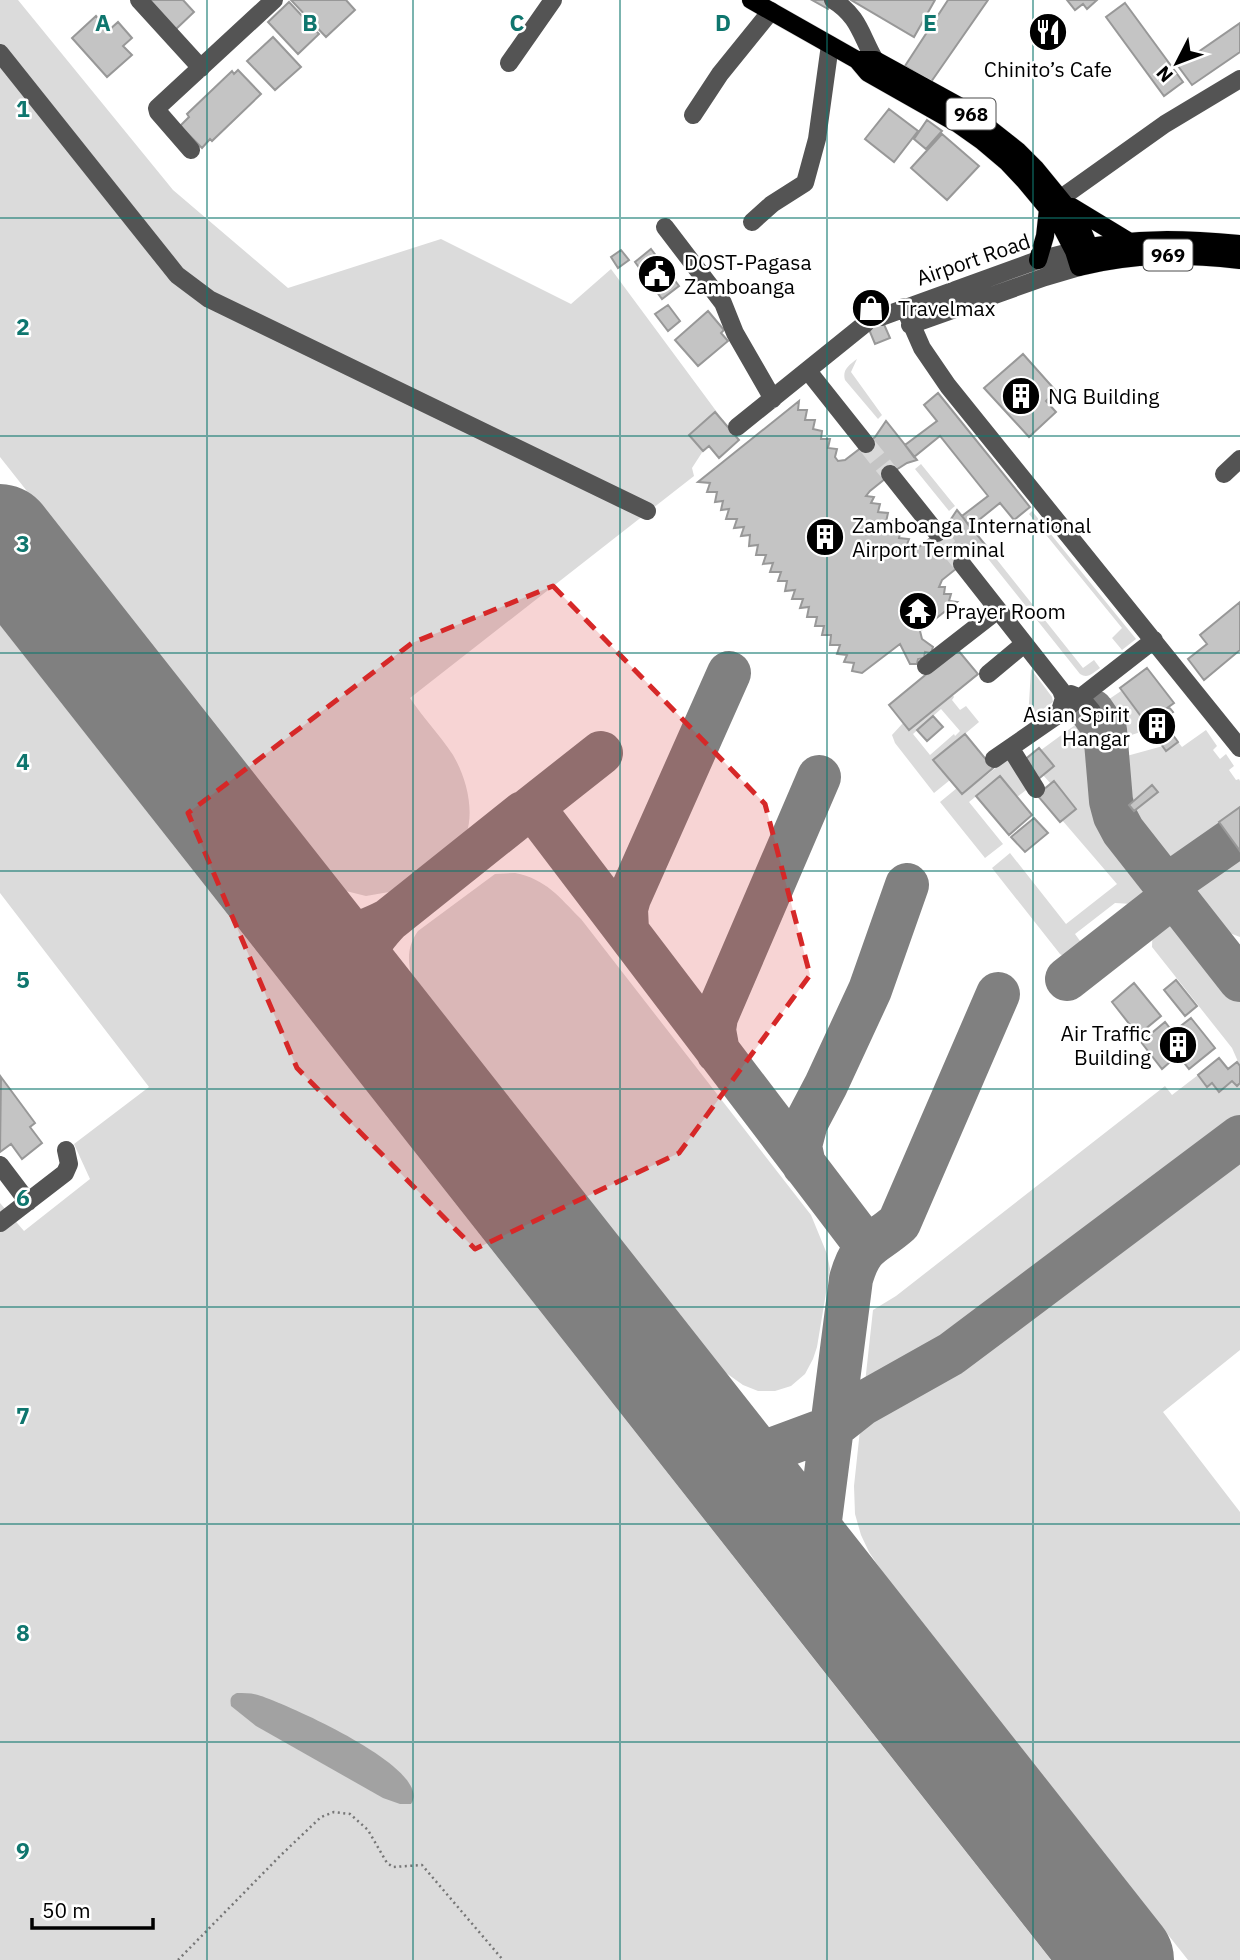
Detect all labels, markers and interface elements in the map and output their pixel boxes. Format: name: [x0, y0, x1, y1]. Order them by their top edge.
text: A: [95, 7, 111, 37]
text: B: [302, 7, 318, 37]
text: C: [510, 7, 525, 37]
text: D: [715, 7, 731, 37]
text: E: [923, 7, 937, 37]
restaurant icon: Chinito’s Cafe: [1027, 11, 1069, 53]
north arrow: [1142, 28, 1212, 98]
place label: Chinito’s Cafe: [984, 55, 1112, 83]
text: N: [1151, 61, 1178, 88]
text: 1: [16, 93, 30, 123]
road number: 968: [946, 98, 996, 130]
street label: Airport Road: [912, 226, 1034, 292]
road number: 969: [1144, 240, 1192, 270]
place label: DOST-Pagasa Zamboanga: [684, 248, 812, 300]
public building icon: DOST-Pagasa Zamboanga: [636, 253, 678, 295]
shop icon: Travelmax: [850, 287, 892, 329]
place label: Travelmax: [898, 294, 996, 322]
text: 2: [16, 311, 30, 341]
building icon: NG Building: [1000, 375, 1042, 417]
place label: NG Building: [1048, 382, 1159, 410]
place label: Zamboanga International Airport Terminal: [852, 511, 1092, 563]
building icon: Zamboanga International Airport Terminal: [804, 516, 846, 558]
text: 3: [16, 528, 30, 558]
temple icon: Prayer Room: [897, 590, 939, 632]
place label: Prayer Room: [945, 597, 1066, 625]
place label: Asian Spirit Hangar: [1023, 700, 1130, 752]
building icon: Asian Spirit Hangar: [1136, 705, 1178, 747]
text: 4: [16, 746, 30, 776]
text: 5: [16, 964, 30, 994]
place label: Air Traffic Building: [1060, 1019, 1151, 1071]
building icon: Air Traffic Building: [1157, 1024, 1199, 1066]
text: 6: [16, 1182, 30, 1212]
text: 7: [16, 1400, 30, 1430]
text: 8: [16, 1617, 30, 1647]
text: 9: [16, 1835, 30, 1865]
scale bar: [32, 1886, 152, 1930]
text: 50 m: [42, 1896, 91, 1924]

